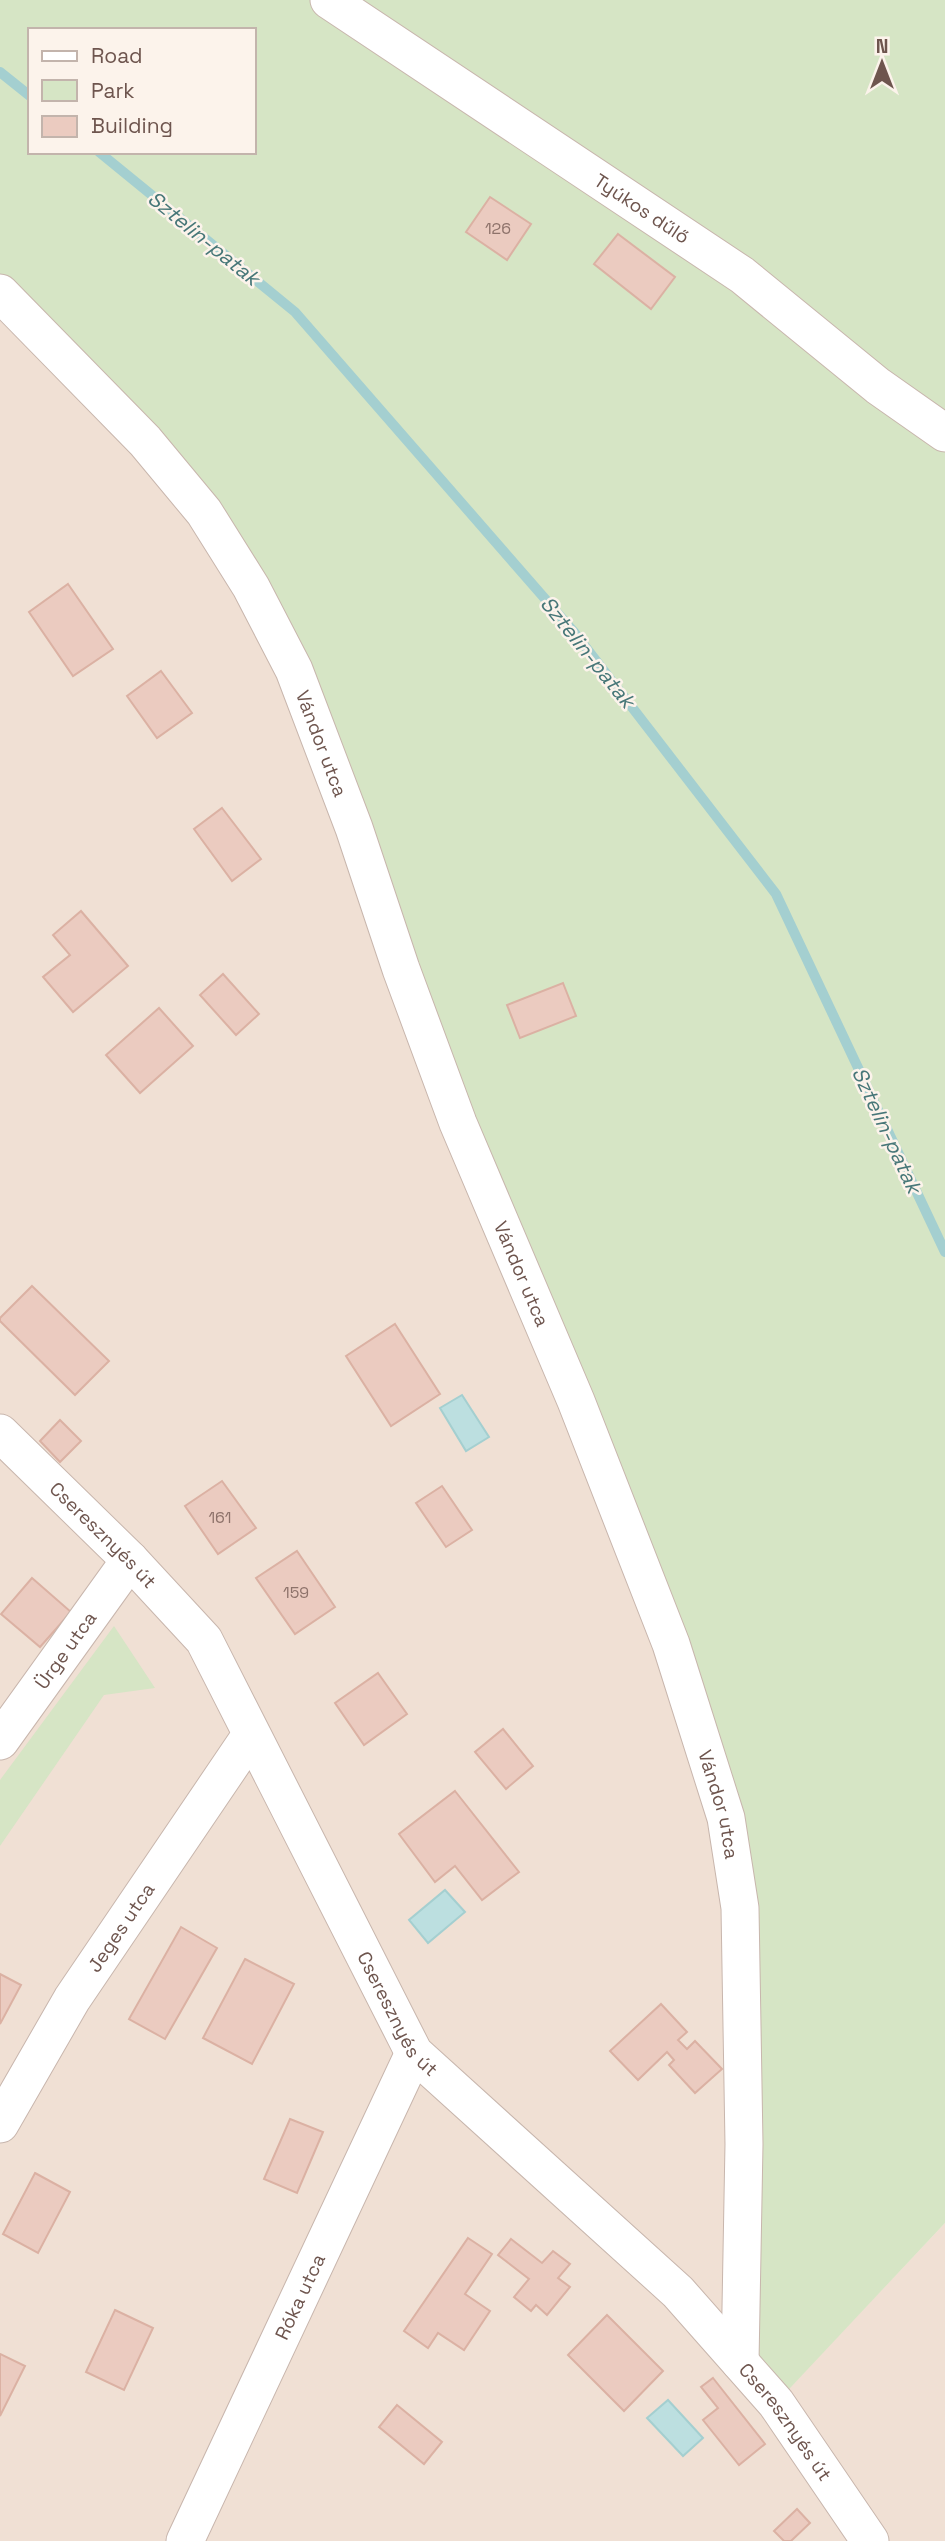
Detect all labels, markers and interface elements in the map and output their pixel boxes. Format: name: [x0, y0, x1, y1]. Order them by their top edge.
legend: [28, 28, 256, 154]
north arrow: [847, 28, 917, 98]
text: N: [876, 34, 888, 59]
text: Road: [91, 42, 143, 69]
text: Park: [91, 77, 135, 104]
text: Building: [91, 112, 173, 139]
street label: Tyúkos dűlő: [589, 168, 695, 249]
water label: Sztelin-patak: [143, 185, 267, 293]
house number: 126: [485, 218, 511, 239]
water label: Sztelin-patak: [535, 591, 643, 715]
street label: Vándor utca: [290, 687, 353, 800]
water label: Sztelin-patak: [846, 1063, 929, 1200]
street label: Vándor utca: [489, 1217, 555, 1330]
street label: Cseresznyés út: [44, 1476, 162, 1593]
house number: 161: [208, 1507, 232, 1528]
house number: 159: [283, 1582, 309, 1603]
street label: Ürge utca: [29, 1606, 102, 1694]
street label: Vándor utca: [693, 1747, 745, 1861]
street label: Jeges utca: [82, 1878, 160, 1977]
street label: Cseresznyés út: [352, 1947, 444, 2081]
street label: Róka utca: [269, 2250, 331, 2344]
street label: Cseresznyés út: [734, 2357, 838, 2486]

